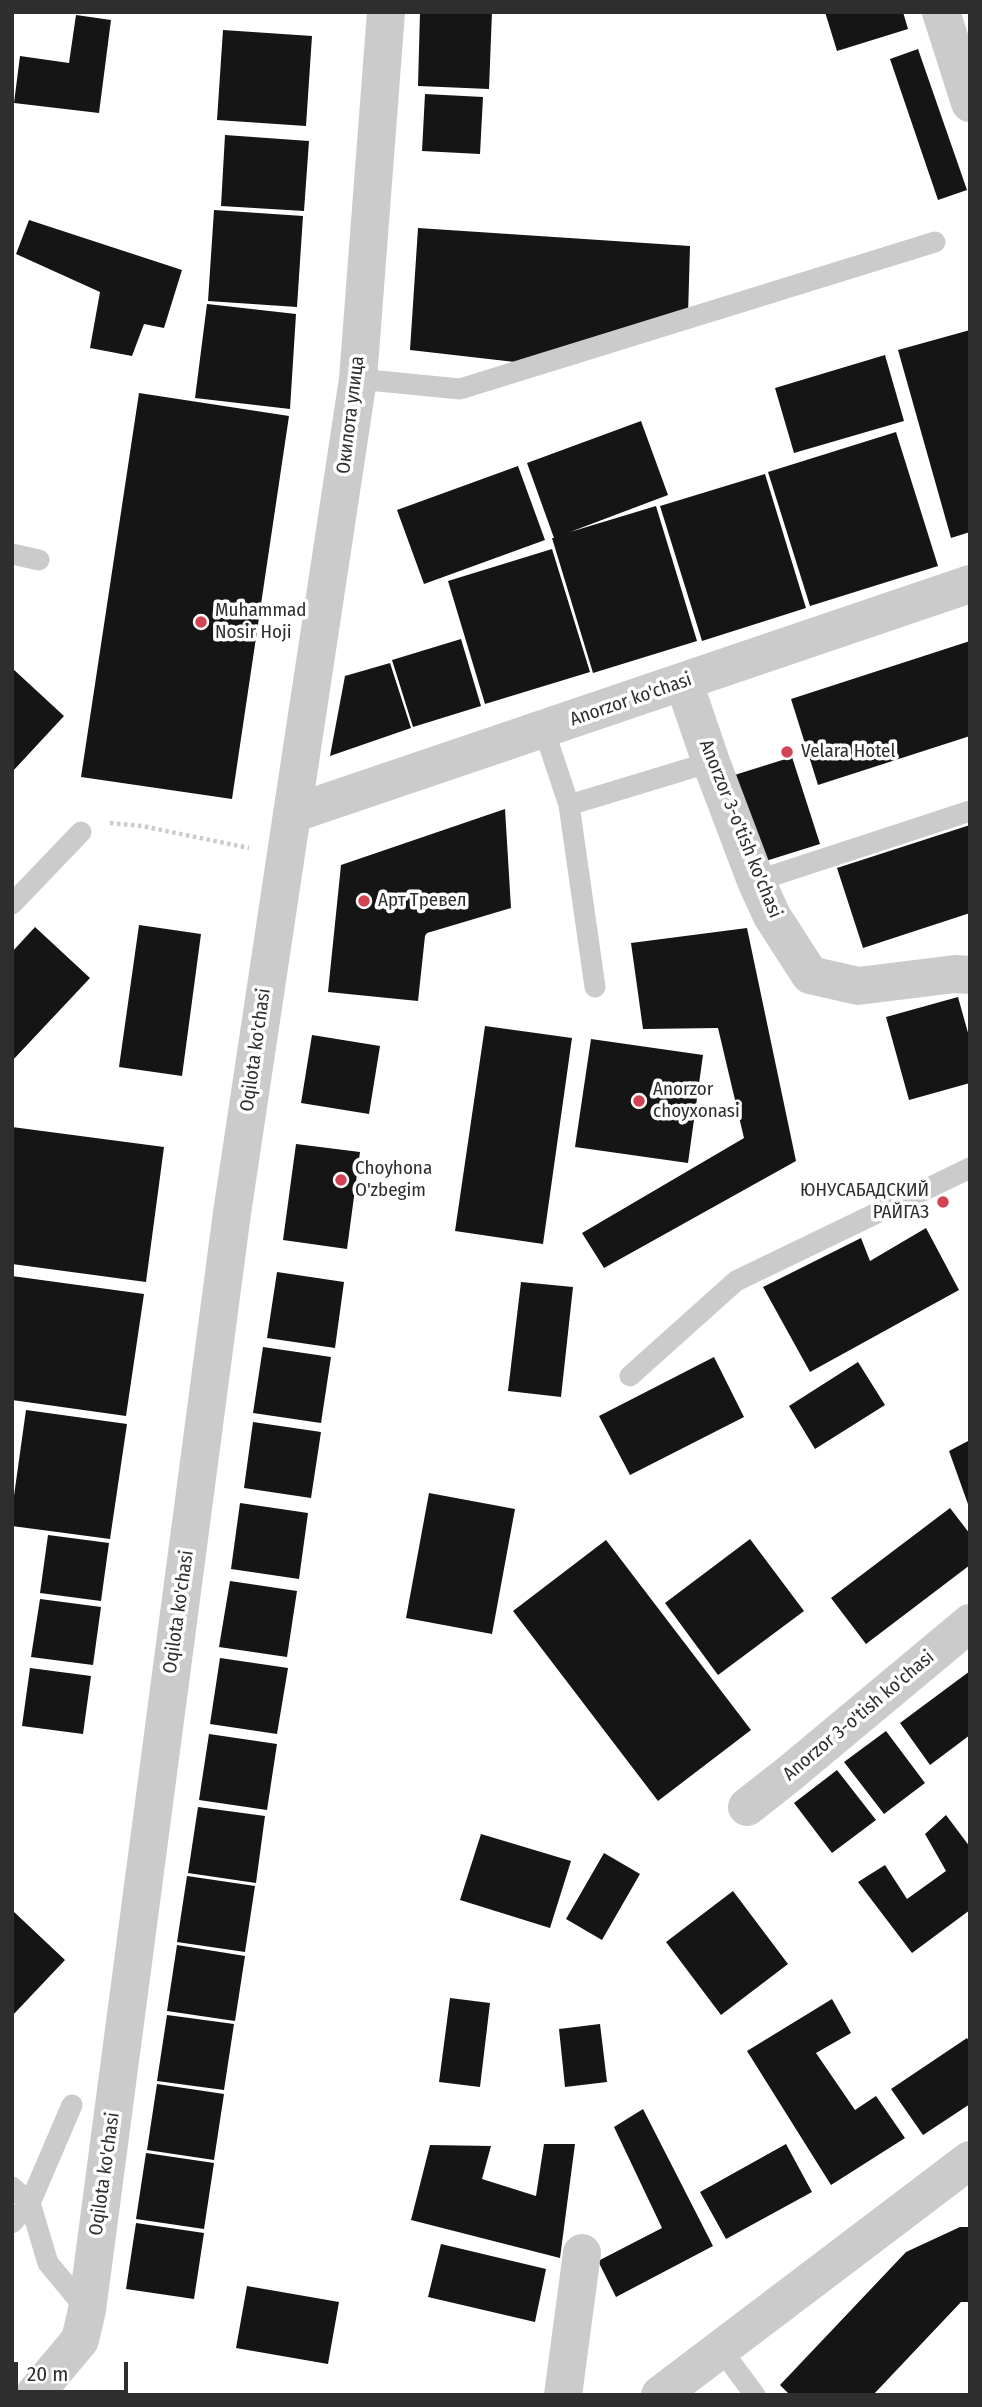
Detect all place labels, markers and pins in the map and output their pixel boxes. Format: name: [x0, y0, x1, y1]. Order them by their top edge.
place label: Muhammad Nosir Hoji: [215, 600, 306, 644]
marker: Muhammad Nosir Hoji: [193, 614, 209, 630]
place label: Velara Hotel: [801, 741, 895, 763]
marker: Velara Hotel: [779, 744, 795, 760]
place label: Арт Тревел: [378, 890, 467, 912]
marker: Арт Тревел: [356, 893, 372, 909]
place label: Anorzor choyxonasi: [653, 1079, 740, 1123]
marker: Anorzor choyxonasi: [631, 1093, 647, 1109]
place label: Choyhona O'zbegim: [355, 1158, 432, 1202]
marker: Choyhona O'zbegim: [333, 1172, 349, 1188]
place label: ЮНУСАБАДСКИЙ РАЙГАЗ: [800, 1180, 929, 1224]
marker: ЮНУСАБАДСКИЙ РАЙГАЗ: [935, 1194, 951, 1210]

